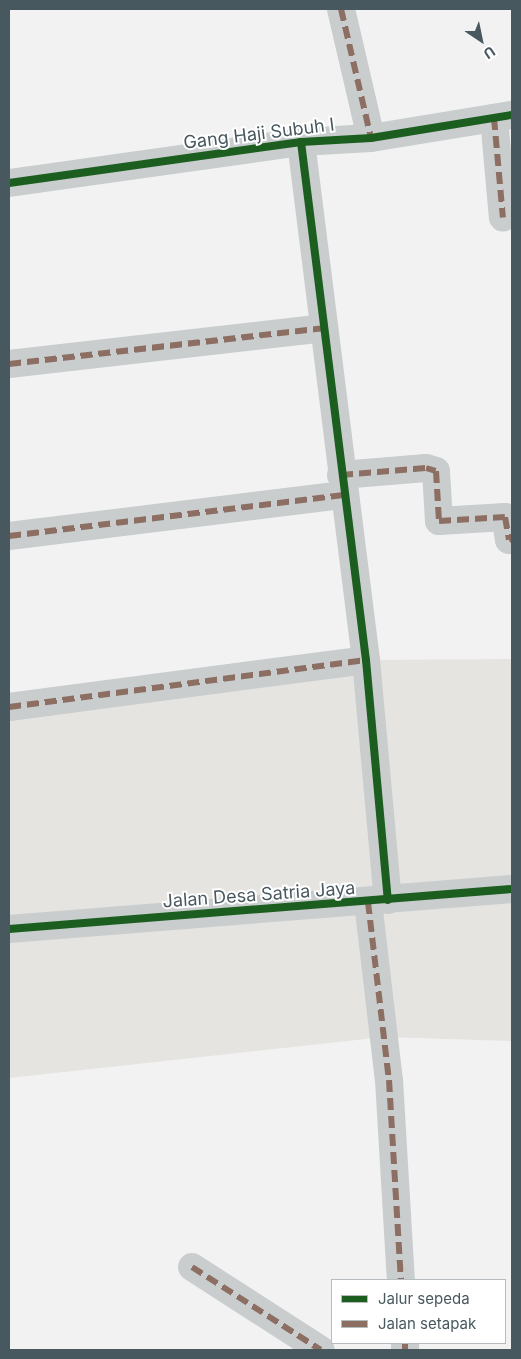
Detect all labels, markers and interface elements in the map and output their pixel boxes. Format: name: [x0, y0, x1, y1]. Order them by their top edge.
north arrow: [456, 15, 506, 65]
text: U: [481, 43, 499, 63]
street label: Gang Haji Subuh I: [182, 114, 336, 154]
street label: Jalan Desa Satria Jaya: [162, 877, 356, 913]
legend: [331, 1279, 506, 1344]
text: Jalur sepeda: [378, 1289, 470, 1308]
text: Jalan setapak: [378, 1314, 476, 1333]

